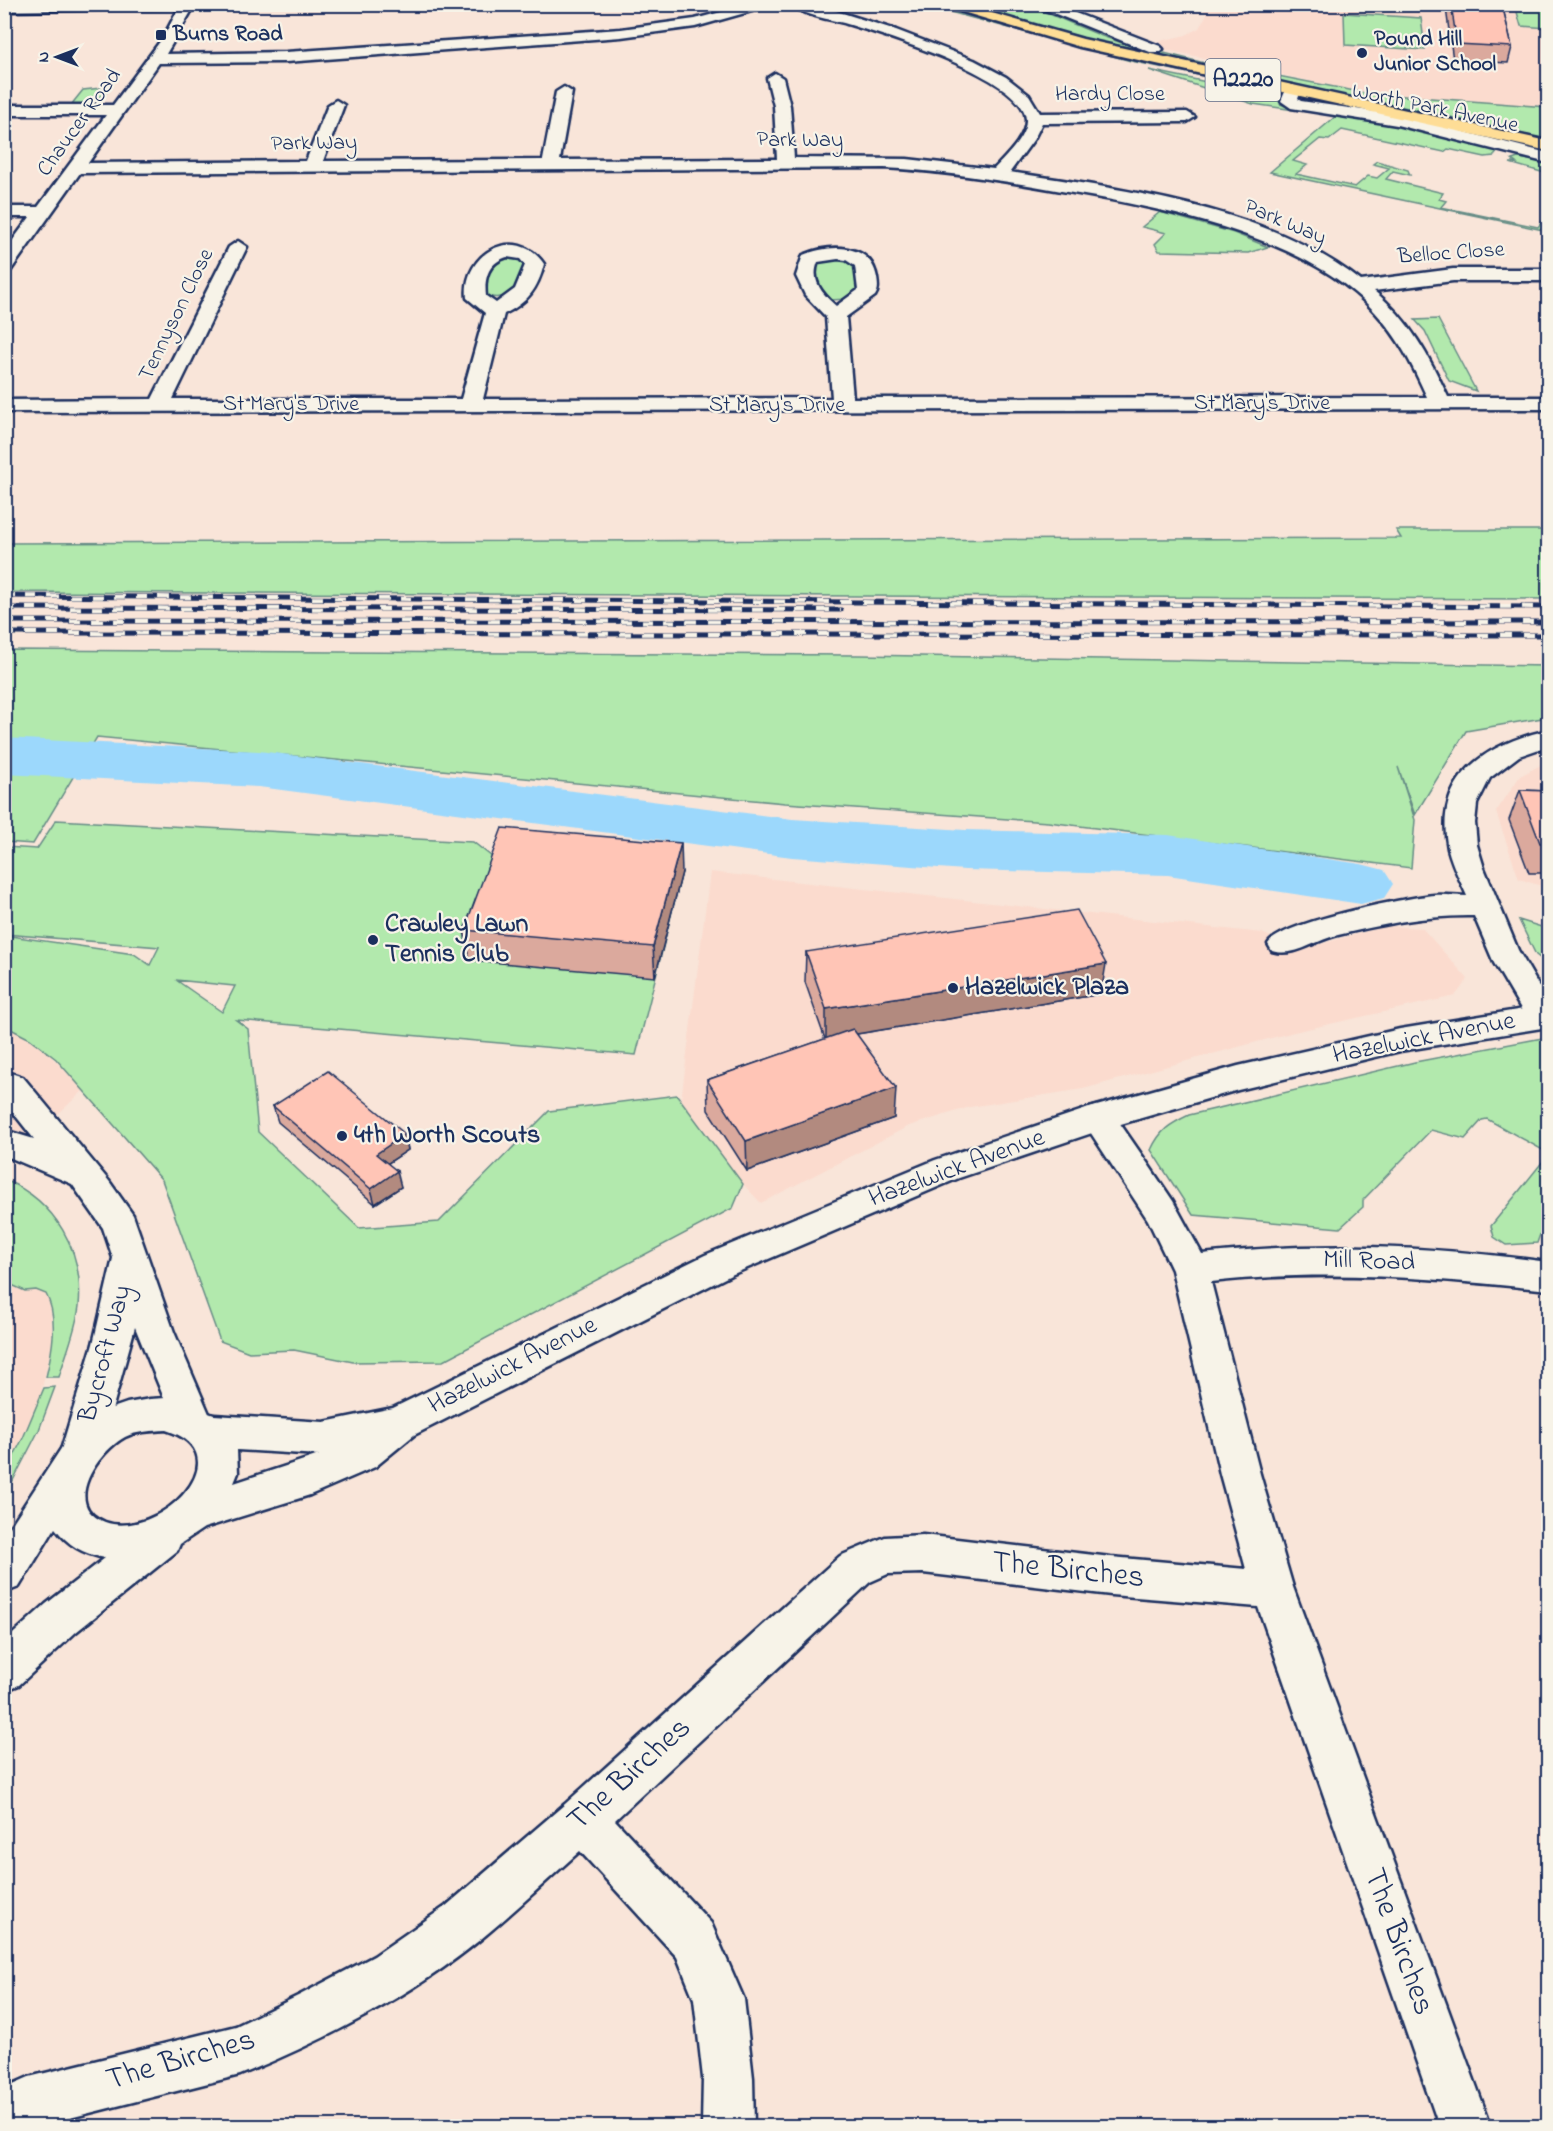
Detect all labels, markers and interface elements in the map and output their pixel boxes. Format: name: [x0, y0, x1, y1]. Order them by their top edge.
place label: Burns Road: [172, 19, 283, 51]
place label: Pound Hill Junior School: [1374, 24, 1496, 81]
north arrow: [27, 27, 87, 87]
marker: Burns Road: [154, 28, 168, 42]
marker: Pound Hill Junior School: [1355, 46, 1369, 60]
text: N: [32, 51, 56, 62]
road number: A2220: [1206, 59, 1280, 101]
street label: Chaucer Road: [30, 62, 130, 184]
street label: Worth Park Avenue: [1349, 76, 1521, 142]
street label: Hardy Close: [1055, 79, 1165, 112]
street label: Park Way: [757, 125, 843, 158]
street label: Park Way: [271, 127, 358, 162]
street label: Park Way: [1239, 191, 1331, 256]
street label: Belloc Close: [1396, 234, 1506, 274]
street label: Tennyson Close: [131, 243, 224, 387]
street label: St Mary's Drive: [1194, 388, 1330, 421]
street label: St Mary's Drive: [223, 389, 359, 422]
street label: St Mary's Drive: [709, 390, 845, 423]
place label: Crawley Lawn Tennis Club: [385, 906, 529, 974]
marker: Crawley Lawn Tennis Club: [366, 933, 380, 947]
place label: Hazelwick Plaza: [965, 969, 1129, 1007]
marker: Hazelwick Plaza: [946, 981, 960, 995]
street label: Hazelwick Avenue: [1330, 1003, 1519, 1075]
place label: 4th Worth Scouts: [354, 1117, 540, 1155]
street label: Hazelwick Avenue: [864, 1119, 1051, 1218]
marker: 4th Worth Scouts: [335, 1129, 349, 1143]
street label: Mill Road: [1322, 1241, 1416, 1283]
street label: Bycroft Way: [69, 1281, 143, 1428]
street label: Hazelwick Avenue: [422, 1307, 604, 1425]
street label: The Birches: [989, 1540, 1147, 1602]
street label: The Birches: [557, 1706, 703, 1844]
street label: The Birches: [1350, 1862, 1446, 2022]
street label: The Birches: [101, 2017, 261, 2105]

